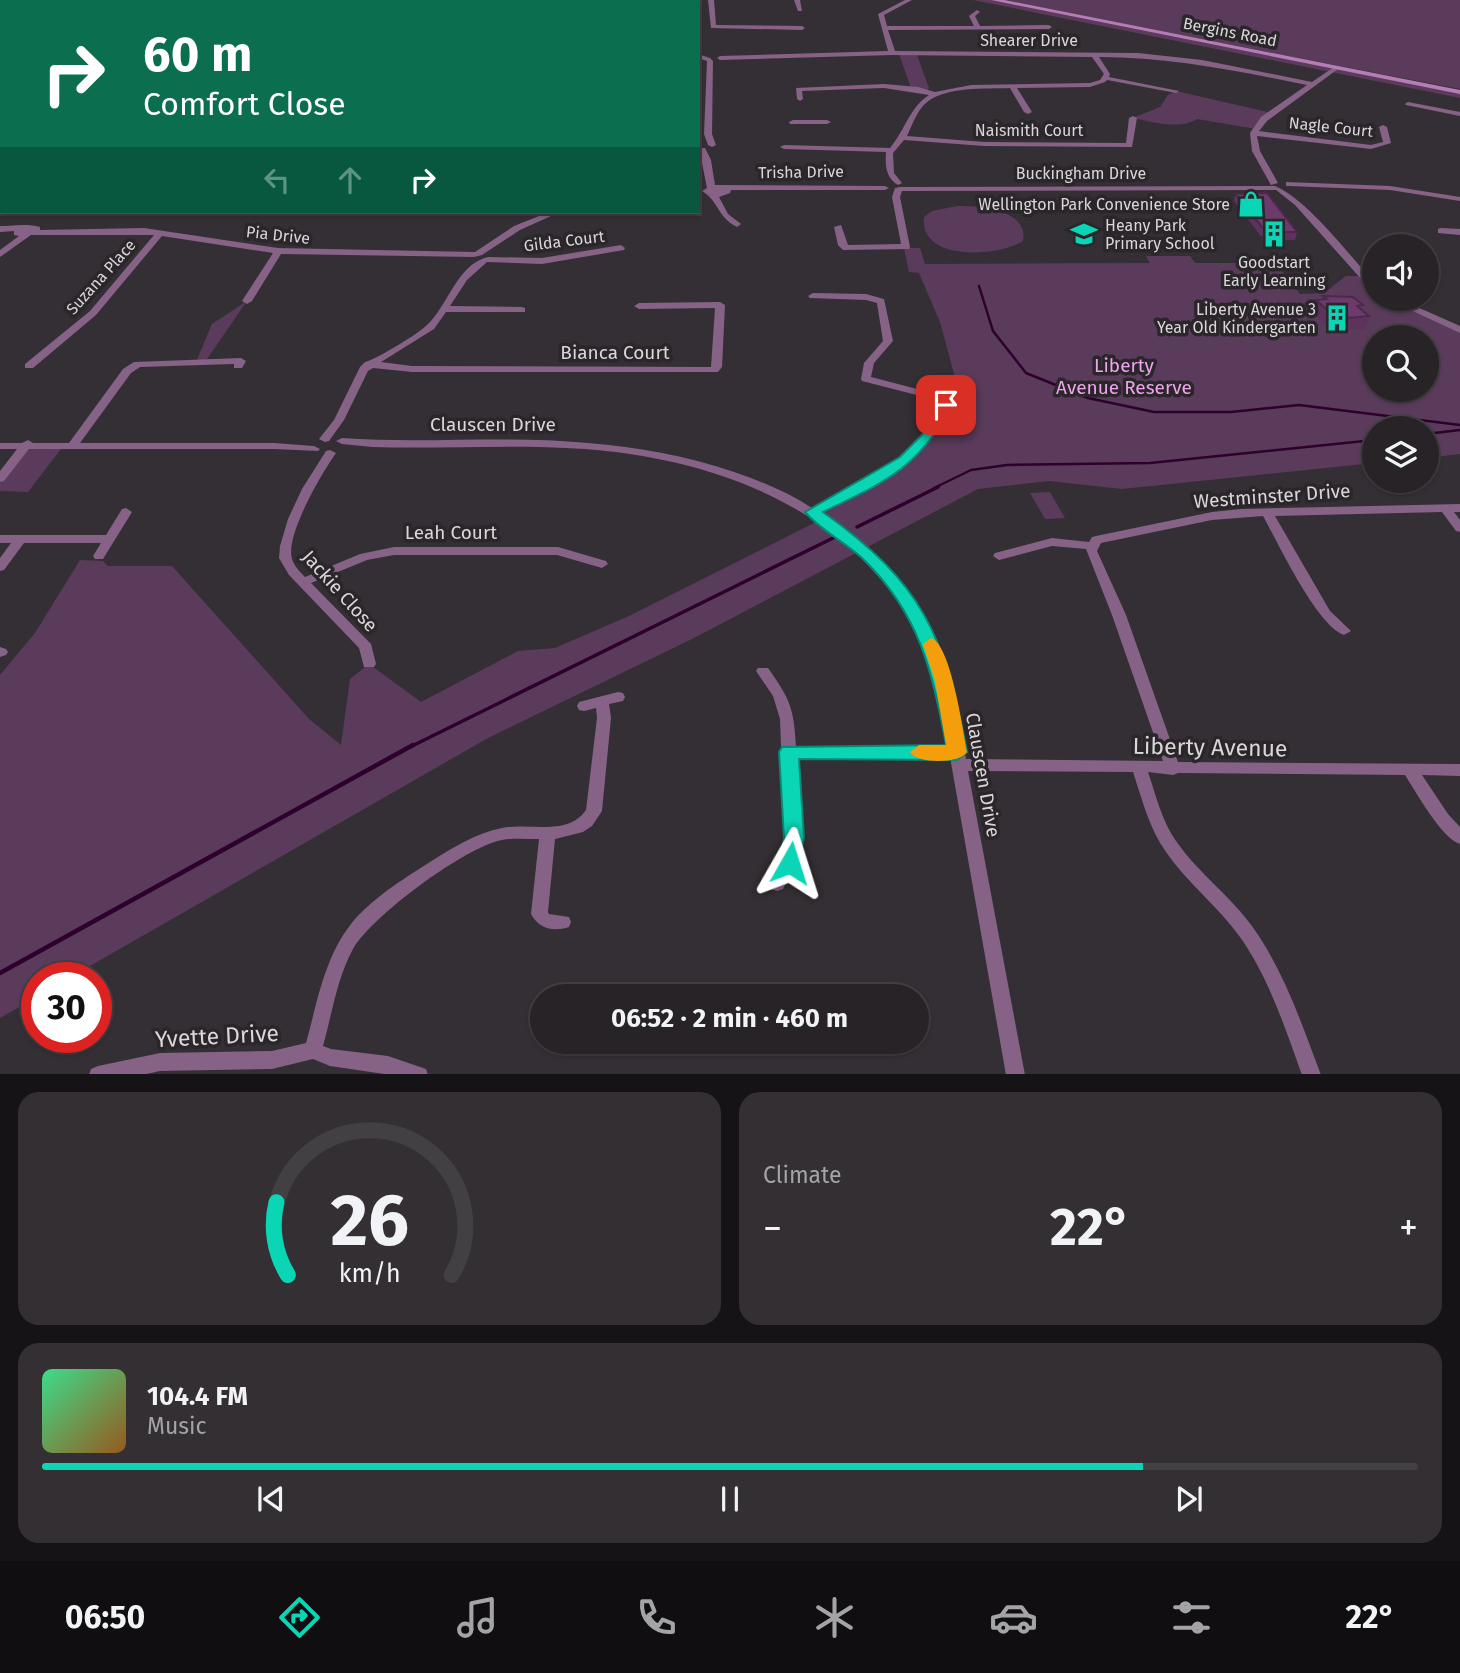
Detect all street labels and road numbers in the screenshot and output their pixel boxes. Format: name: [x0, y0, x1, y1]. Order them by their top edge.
street label: Bergins Road: [1181, 14, 1279, 50]
street label: Shearer Drive: [980, 31, 1078, 50]
street label: Nagle Court: [1288, 113, 1374, 141]
street label: Naismith Court: [975, 121, 1083, 140]
street label: Trisha Drive: [758, 162, 844, 182]
street label: Buckingham Drive: [1016, 164, 1146, 183]
street label: Pia Drive: [245, 222, 311, 248]
street label: Gilda Court: [523, 227, 606, 255]
street label: Suzana Place: [62, 236, 140, 318]
street label: Bianca Court: [560, 341, 670, 364]
street label: Clauscen Drive: [430, 413, 556, 436]
street label: Westminster Drive: [1193, 479, 1351, 513]
street label: Leah Court: [405, 521, 497, 544]
street label: Jackie Close: [297, 545, 383, 637]
street label: Clauscen Drive: [961, 711, 1005, 839]
street label: Liberty Avenue: [1132, 732, 1288, 762]
street label: Yvette Drive: [154, 1019, 280, 1053]

